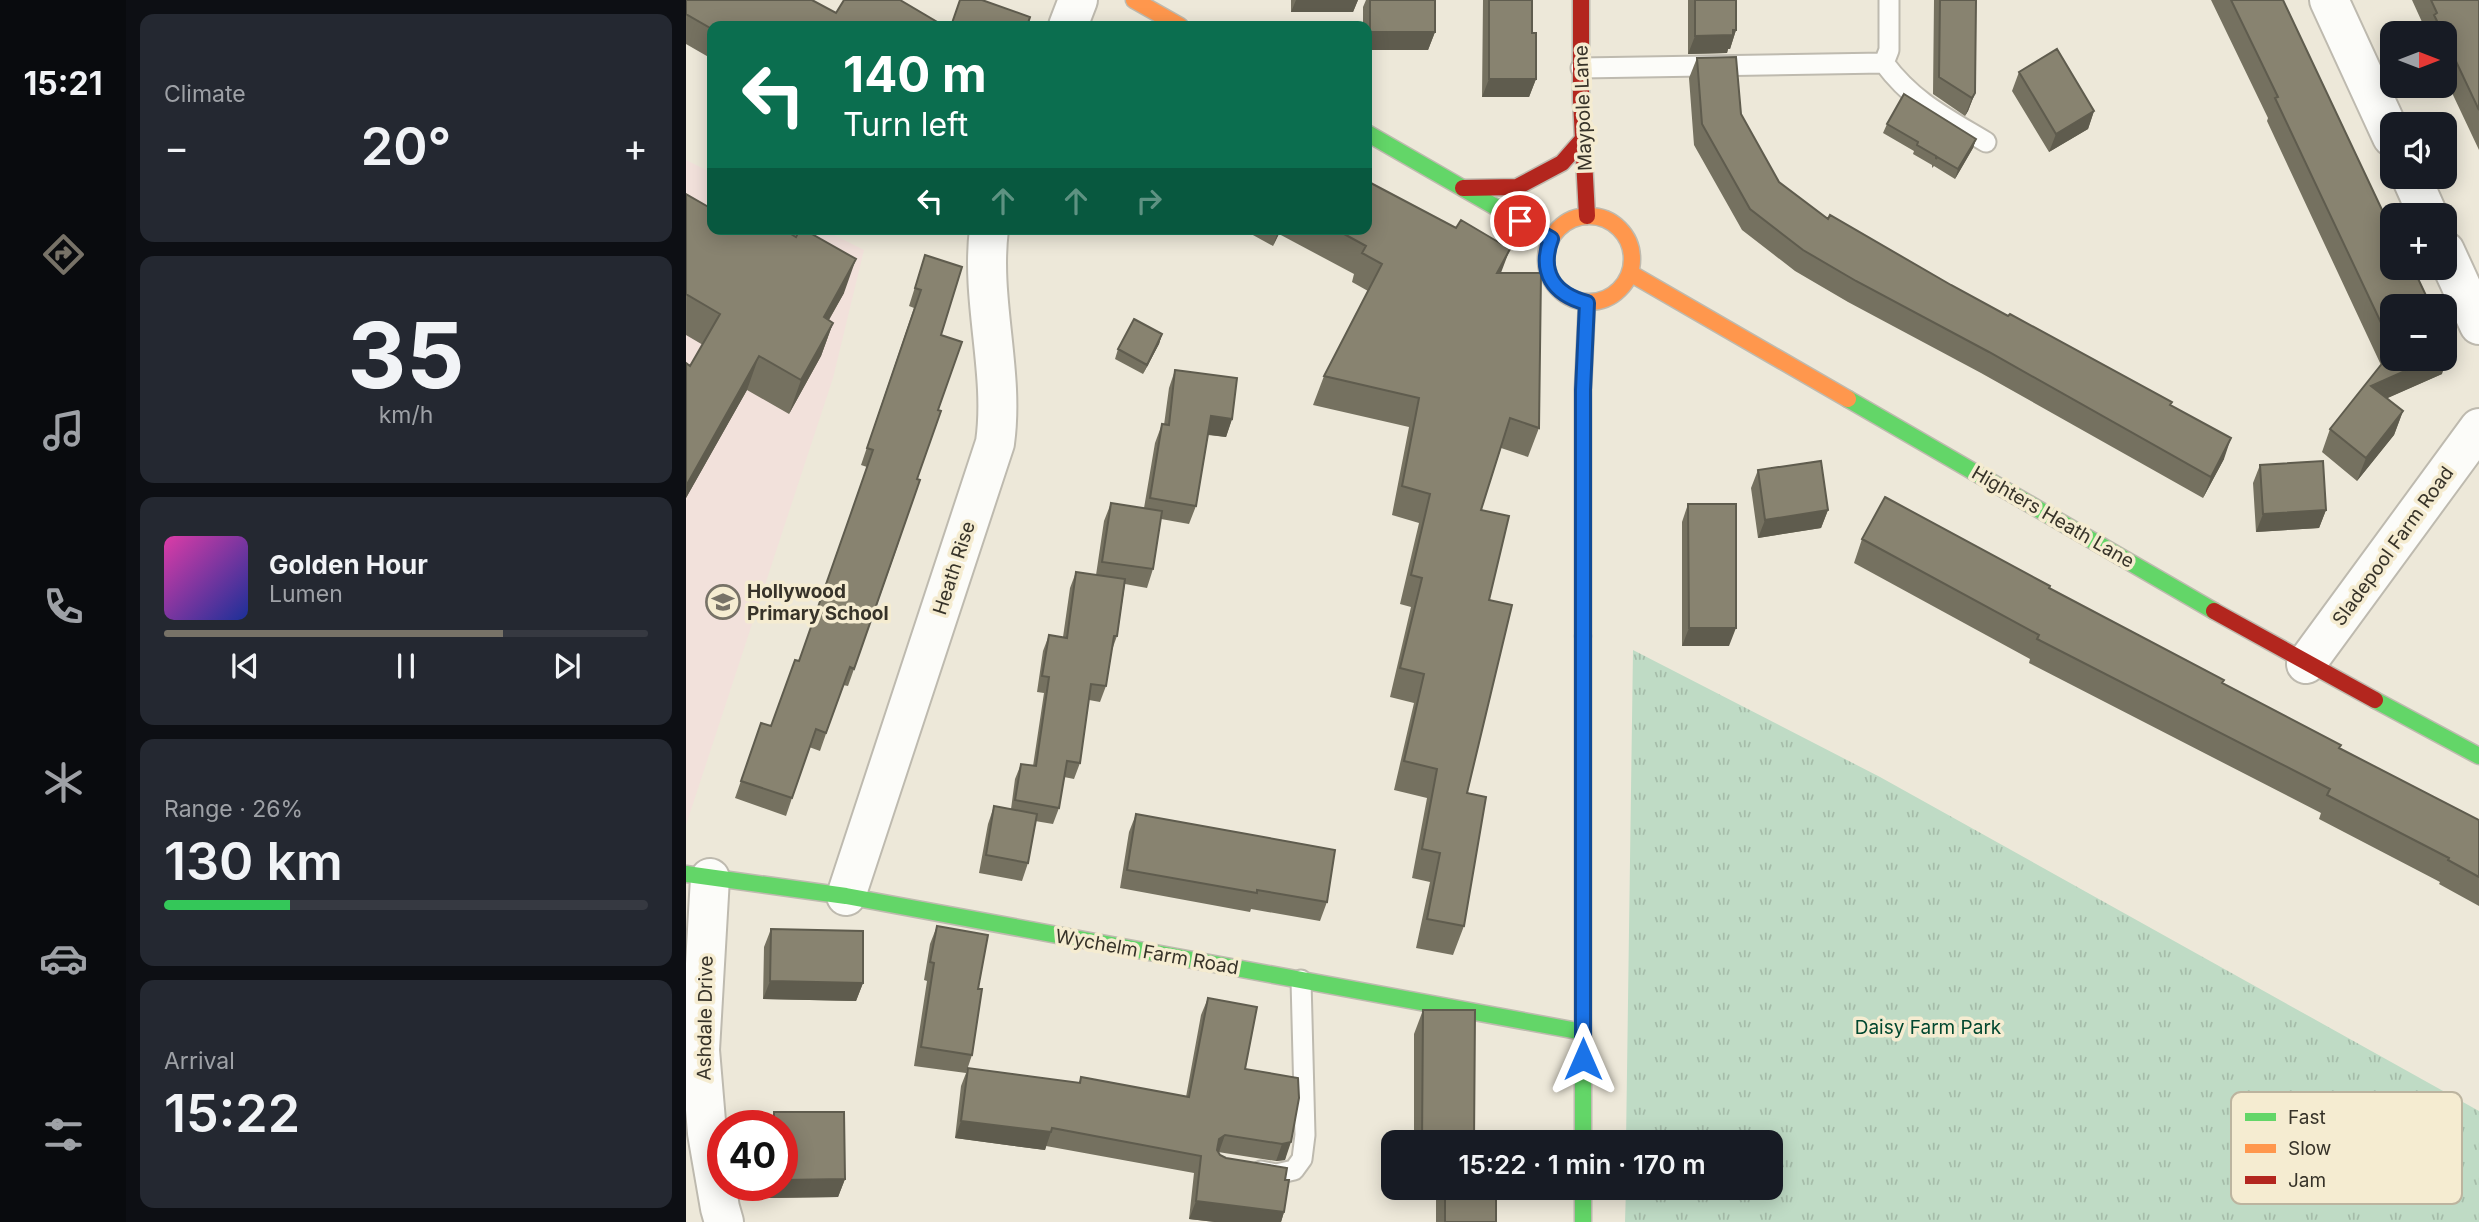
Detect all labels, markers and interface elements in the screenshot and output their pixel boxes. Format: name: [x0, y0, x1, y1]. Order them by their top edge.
north arrow: [2380, 21, 2457, 98]
map controls: [2380, 21, 2457, 371]
text: 140 m: [843, 45, 987, 104]
street label: Maypole Lane: [1569, 45, 1597, 171]
icon: left: [728, 49, 819, 140]
text: 15:21: [24, 64, 102, 103]
text: Climate: [164, 80, 246, 108]
text: Turn left: [843, 105, 968, 144]
button: sound: [2380, 112, 2457, 189]
text: 20°: [361, 115, 451, 178]
text: −: [164, 124, 189, 170]
text: +: [623, 124, 648, 170]
icon: left: [911, 182, 949, 220]
icon: ahead: [984, 182, 1022, 220]
icon: ahead: [1057, 182, 1095, 220]
icon: right: [1130, 182, 1168, 220]
pin: [1490, 191, 1550, 251]
icon: arrive: [1501, 202, 1539, 240]
button: +: [2380, 203, 2457, 280]
icon: directions: [39, 230, 88, 279]
button: −: [2380, 294, 2457, 371]
text: 35: [348, 300, 464, 410]
text: km/h: [379, 401, 433, 429]
icon: music: [39, 406, 88, 455]
street label: Highters Heath Lane: [1968, 461, 2138, 573]
street label: Sladepool Farm Road: [2327, 462, 2459, 630]
street label: Heath Rise: [928, 518, 980, 618]
text: Golden Hour: [269, 549, 428, 580]
text: Lumen: [269, 580, 343, 608]
place label: Hollywood Primary School: [747, 580, 889, 625]
icon: phone: [39, 582, 88, 631]
school or university icon: Hollywood Primary School: [704, 583, 742, 621]
icon: previous: [226, 647, 264, 685]
icon: pause: [387, 647, 425, 685]
icon: next: [548, 647, 586, 685]
icon: climate: [39, 758, 88, 807]
text: Range · 26%: [164, 795, 303, 823]
text: 130 km: [164, 830, 343, 893]
street label: Wychelm Farm Road: [1054, 925, 1240, 979]
icon: car: [39, 934, 88, 983]
street label: Ashdale Drive: [692, 955, 718, 1081]
park label: Daisy Farm Park: [1855, 1016, 2002, 1039]
position arrow: [1546, 1022, 1620, 1096]
text: Arrival: [164, 1047, 235, 1075]
text: 15:22: [164, 1082, 300, 1145]
legend: [2231, 1092, 2462, 1204]
text: Fast: [2288, 1106, 2326, 1129]
icon: filters: [39, 1110, 88, 1159]
speed limit sign: 40: [707, 1110, 798, 1201]
text: Slow: [2288, 1137, 2331, 1160]
text: 15:22 · 1 min · 170 m: [1458, 1149, 1706, 1180]
text: Jam: [2288, 1169, 2326, 1192]

